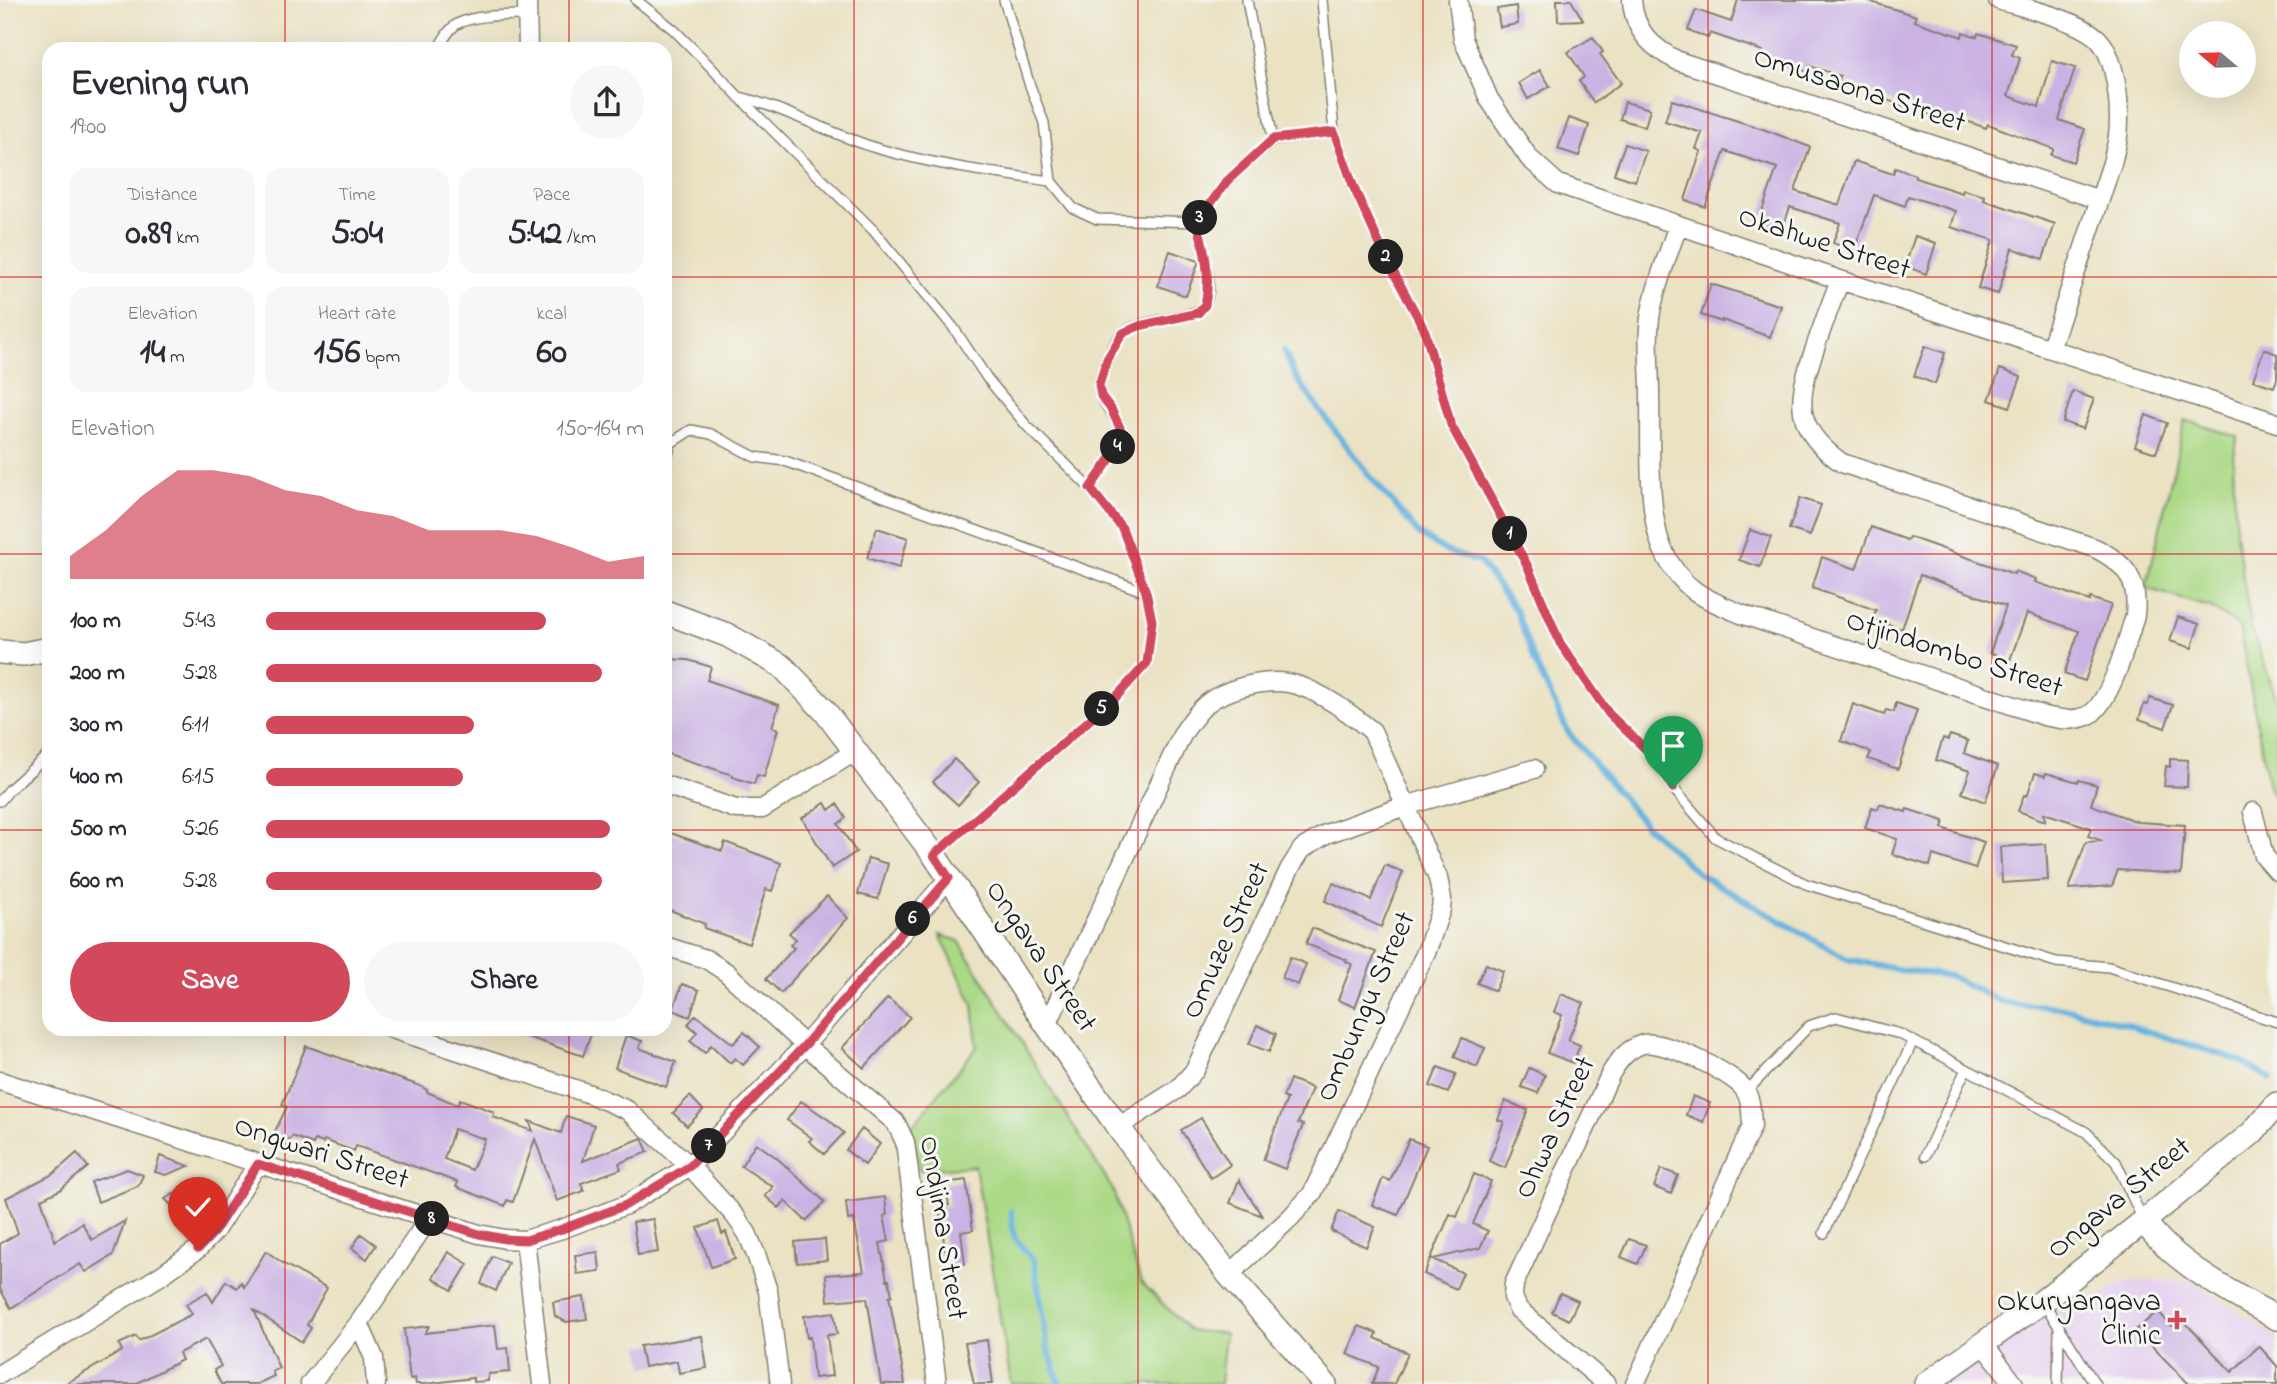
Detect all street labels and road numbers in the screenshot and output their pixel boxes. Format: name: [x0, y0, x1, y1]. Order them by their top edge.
street label: Omusaona Street: [1747, 36, 1971, 146]
street label: Okahwe Street: [1732, 195, 1916, 293]
street label: Otjindombo Street: [1840, 599, 2068, 711]
street label: Omuze Street: [1171, 855, 1283, 1027]
street label: Ongava Street: [973, 872, 1107, 1042]
street label: Ombungu Street: [1305, 905, 1429, 1109]
street label: Ohwa Street: [1504, 1049, 1608, 1207]
street label: Ongwari Street: [228, 1105, 414, 1203]
street label: Ongava Street: [2038, 1127, 2202, 1271]
street label: Ondjima Street: [906, 1133, 978, 1323]

